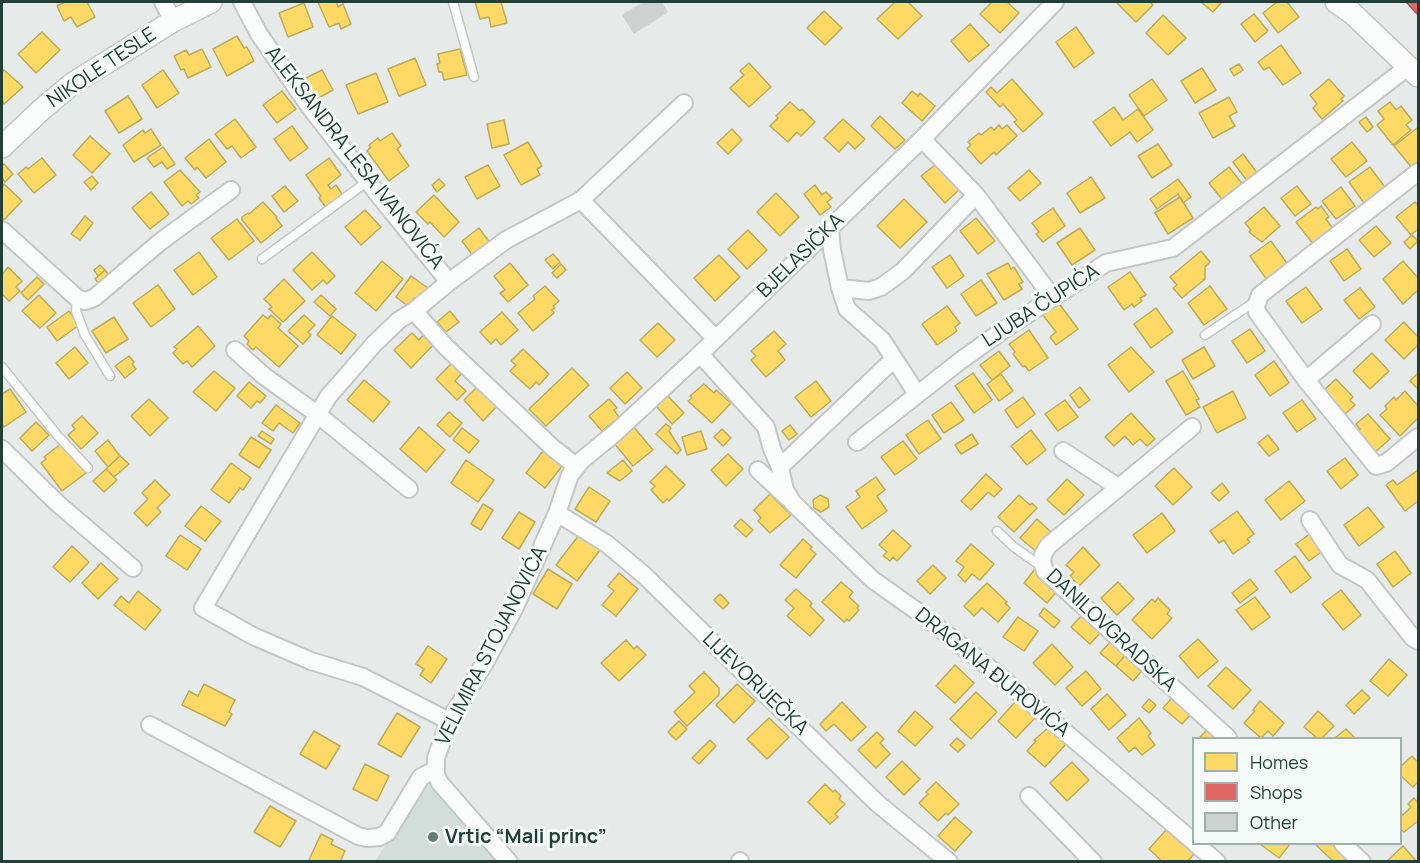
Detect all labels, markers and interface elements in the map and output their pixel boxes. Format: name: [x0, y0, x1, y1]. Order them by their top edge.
street label: NIKOLE TESLE: [43, 23, 161, 113]
street label: ALEKSANDRA LESA IVANOVIĆA: [260, 42, 448, 274]
street label: BJELASIČKA: [753, 209, 849, 303]
street label: LJUBA ČUPIĆA: [978, 259, 1104, 353]
street label: VELIMIRA STOJANOVIĆA: [431, 542, 553, 750]
street label: DANILOVGRADSKA: [1041, 565, 1181, 697]
street label: DRAGANA ĐUROVIĆA: [910, 603, 1074, 743]
street label: LIJEVORIJEČKA: [697, 627, 813, 741]
legend: [1192, 737, 1402, 845]
text: Homes: [1250, 750, 1308, 774]
text: Shops: [1250, 780, 1302, 804]
text: Other: [1250, 810, 1298, 834]
place label: Vrtic “Mali princ”: [445, 825, 607, 849]
marker: Vrtic “Mali princ”: [426, 830, 440, 844]

